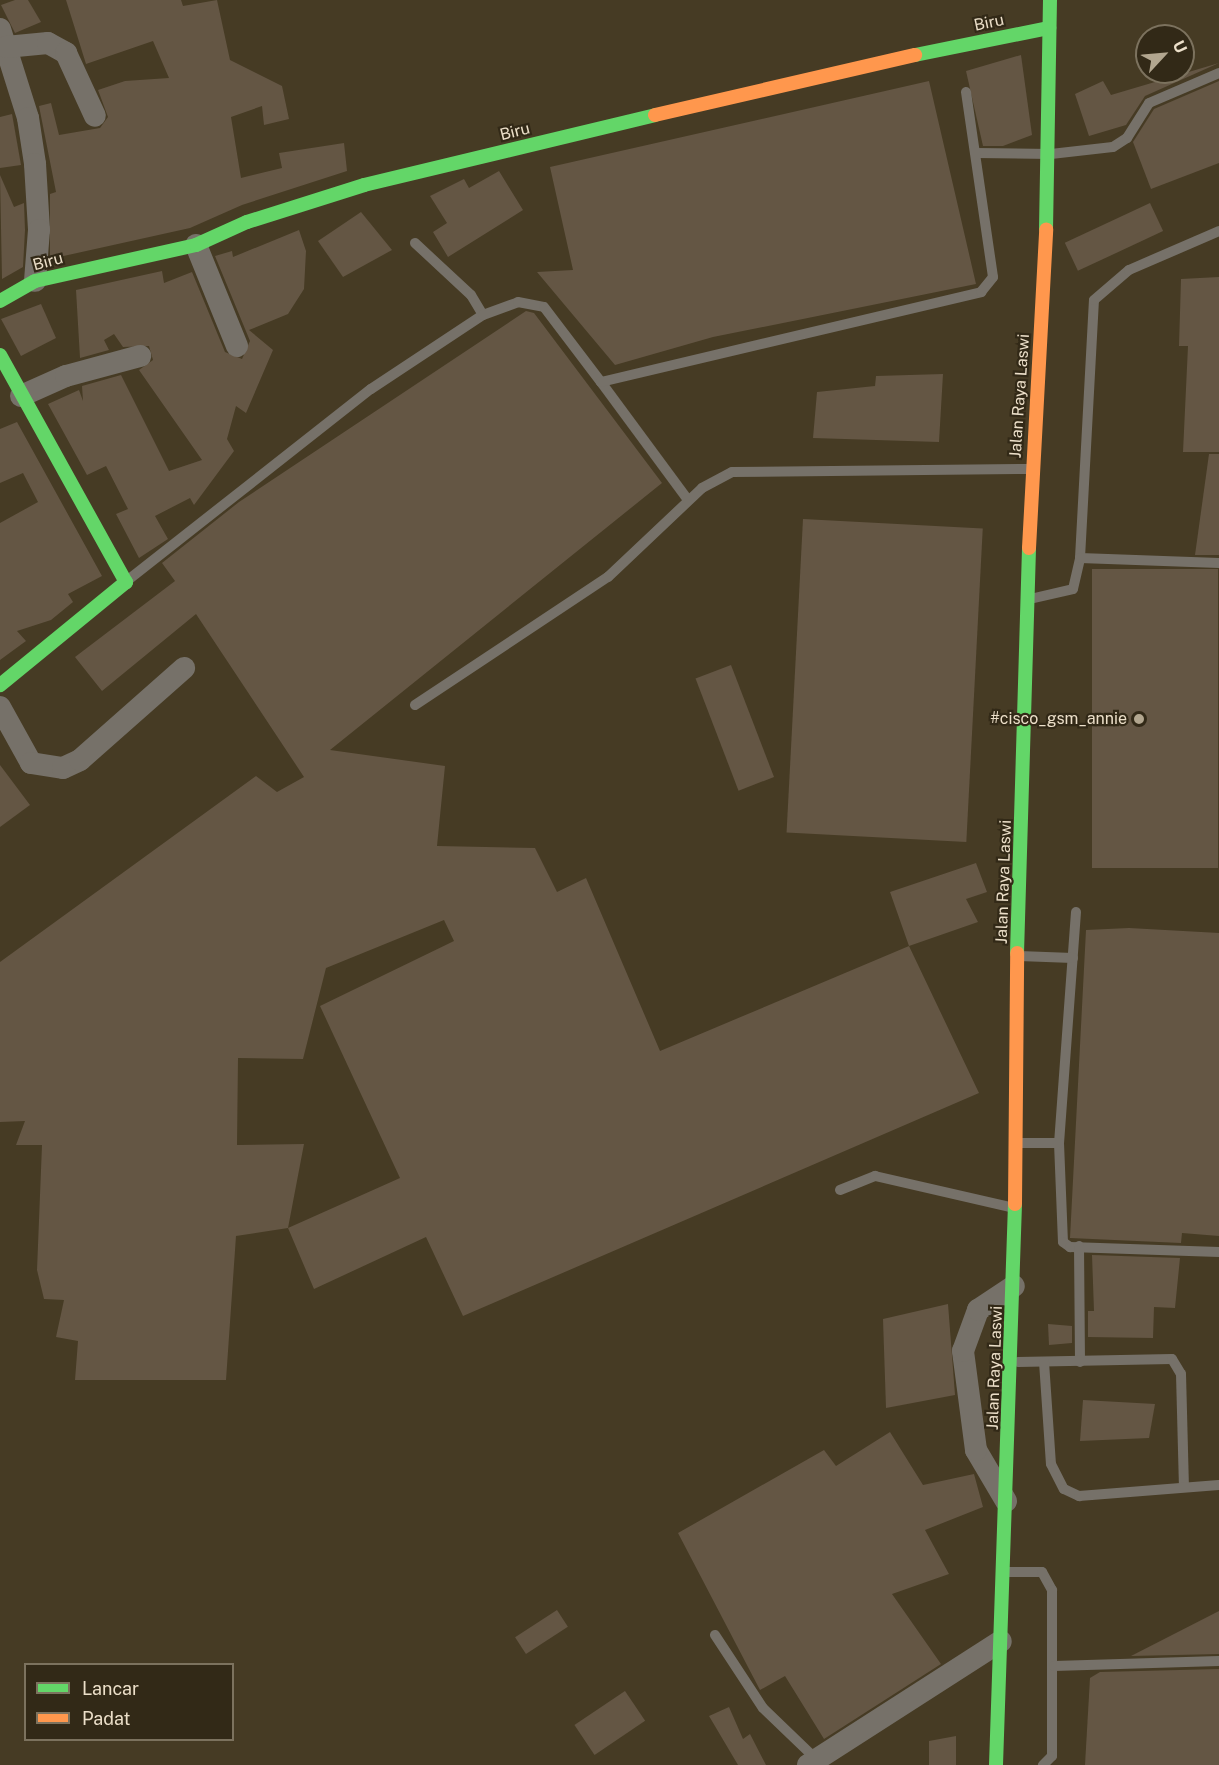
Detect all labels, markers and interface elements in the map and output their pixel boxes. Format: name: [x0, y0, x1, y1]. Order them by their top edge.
street label: Biru: [972, 10, 1006, 36]
north arrow: [1135, 24, 1195, 84]
text: U: [1169, 37, 1191, 56]
street label: Biru: [498, 119, 532, 145]
street label: Biru: [31, 249, 65, 275]
street label: Jalan Raya Laswi: [1006, 333, 1034, 459]
place label: #cisco_gsm_annie: [990, 709, 1127, 729]
marker: #cisco_gsm_annie: [1132, 712, 1146, 726]
street label: Jalan Raya Laswi: [992, 820, 1016, 944]
street label: Jalan Raya Laswi: [983, 1306, 1007, 1430]
legend: [24, 1663, 234, 1741]
text: Lancar: [82, 1678, 139, 1699]
text: Padat: [82, 1708, 131, 1729]

